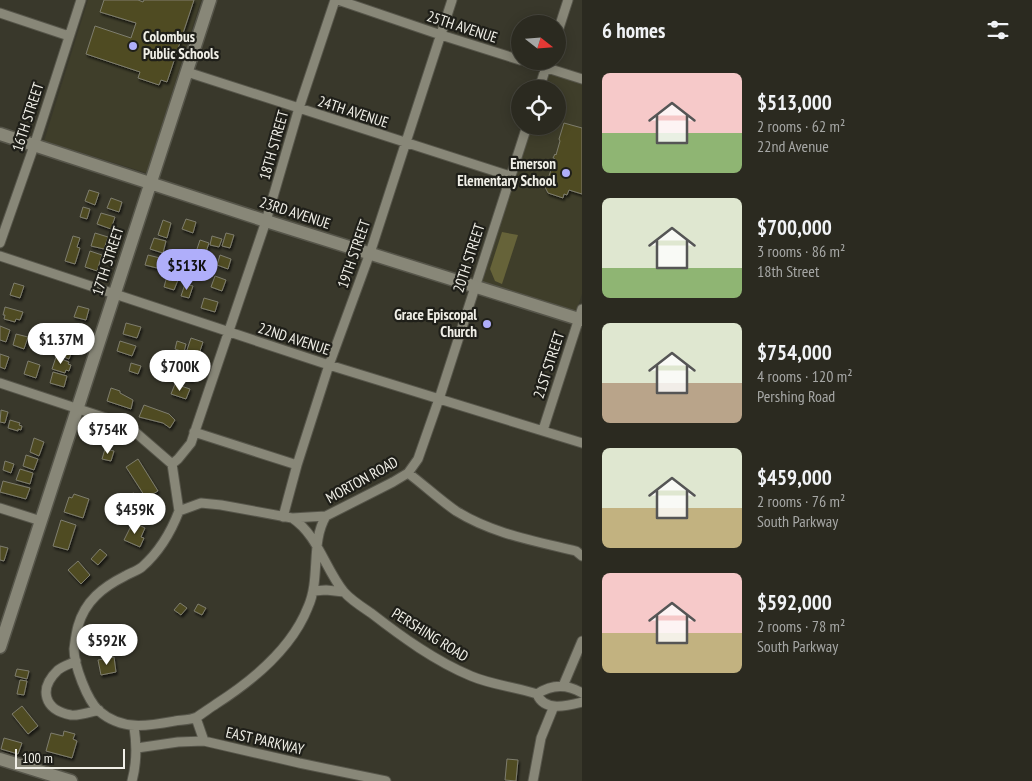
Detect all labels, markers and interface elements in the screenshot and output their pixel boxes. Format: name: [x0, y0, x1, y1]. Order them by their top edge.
street label: 25TH AVENUE: [424, 6, 500, 47]
north arrow: [511, 15, 566, 70]
map controls: [511, 15, 566, 135]
icon: filters: [984, 16, 1012, 44]
text: 6 homes: [602, 17, 665, 44]
place label: Colombus Public Schools: [143, 27, 219, 63]
marker: Colombus Public Schools: [127, 40, 139, 52]
street label: 16TH STREET: [7, 80, 48, 154]
button: locate: [511, 80, 566, 135]
text: $513,000: [757, 89, 832, 116]
street label: 24TH AVENUE: [315, 91, 391, 132]
icon: home: [642, 93, 702, 153]
street label: 18TH STREET: [255, 108, 293, 182]
text: 2 rooms · 62 m²: [757, 116, 845, 136]
text: 22nd Avenue: [757, 136, 829, 156]
place label: Emerson Elementary School: [457, 154, 556, 190]
marker: Emerson Elementary School: [560, 167, 572, 179]
street label: 23RD AVENUE: [257, 192, 333, 233]
text: $700,000: [757, 214, 832, 241]
street label: 19TH STREET: [333, 217, 374, 291]
icon: home: [642, 218, 702, 278]
street label: 20TH STREET: [448, 221, 489, 295]
street label: 17TH STREET: [87, 224, 128, 298]
text: 3 rooms · 86 m²: [757, 241, 845, 261]
pin: $513K: [152, 248, 222, 291]
text: $513K: [168, 255, 206, 275]
text: 18th Street: [757, 261, 819, 281]
place label: Grace Episcopal Church: [394, 305, 477, 341]
street label: 22ND AVENUE: [256, 318, 332, 359]
marker: Grace Episcopal Church: [481, 318, 493, 330]
pin: $1.37M: [20, 322, 102, 365]
text: $1.37M: [39, 329, 83, 349]
street label: 21ST STREET: [529, 329, 568, 401]
text: $754,000: [757, 339, 832, 366]
icon: home: [642, 343, 702, 403]
pin: $700K: [145, 350, 215, 392]
text: $700K: [161, 356, 199, 376]
text: 4 rooms · 120 m²: [757, 366, 853, 386]
text: Pershing Road: [757, 386, 835, 406]
pin: $754K: [73, 412, 143, 455]
text: $754K: [89, 419, 127, 439]
street label: MORTON ROAD: [322, 452, 401, 507]
text: $459,000: [757, 464, 832, 491]
icon: home: [642, 468, 702, 528]
text: 2 rooms · 76 m²: [757, 491, 845, 511]
pin: $459K: [100, 492, 170, 535]
text: $459K: [116, 499, 154, 519]
text: South Parkway: [757, 511, 838, 531]
text: $592,000: [757, 589, 832, 616]
icon: home: [642, 593, 702, 653]
street label: PERSHING ROAD: [388, 604, 472, 666]
text: 2 rooms · 78 m²: [757, 616, 845, 636]
pin: $592K: [72, 624, 142, 666]
text: $592K: [88, 630, 126, 650]
text: South Parkway: [757, 636, 838, 656]
street label: EAST PARKWAY: [224, 722, 306, 759]
scale bar: [15, 746, 125, 769]
text: 100 m: [22, 749, 53, 767]

